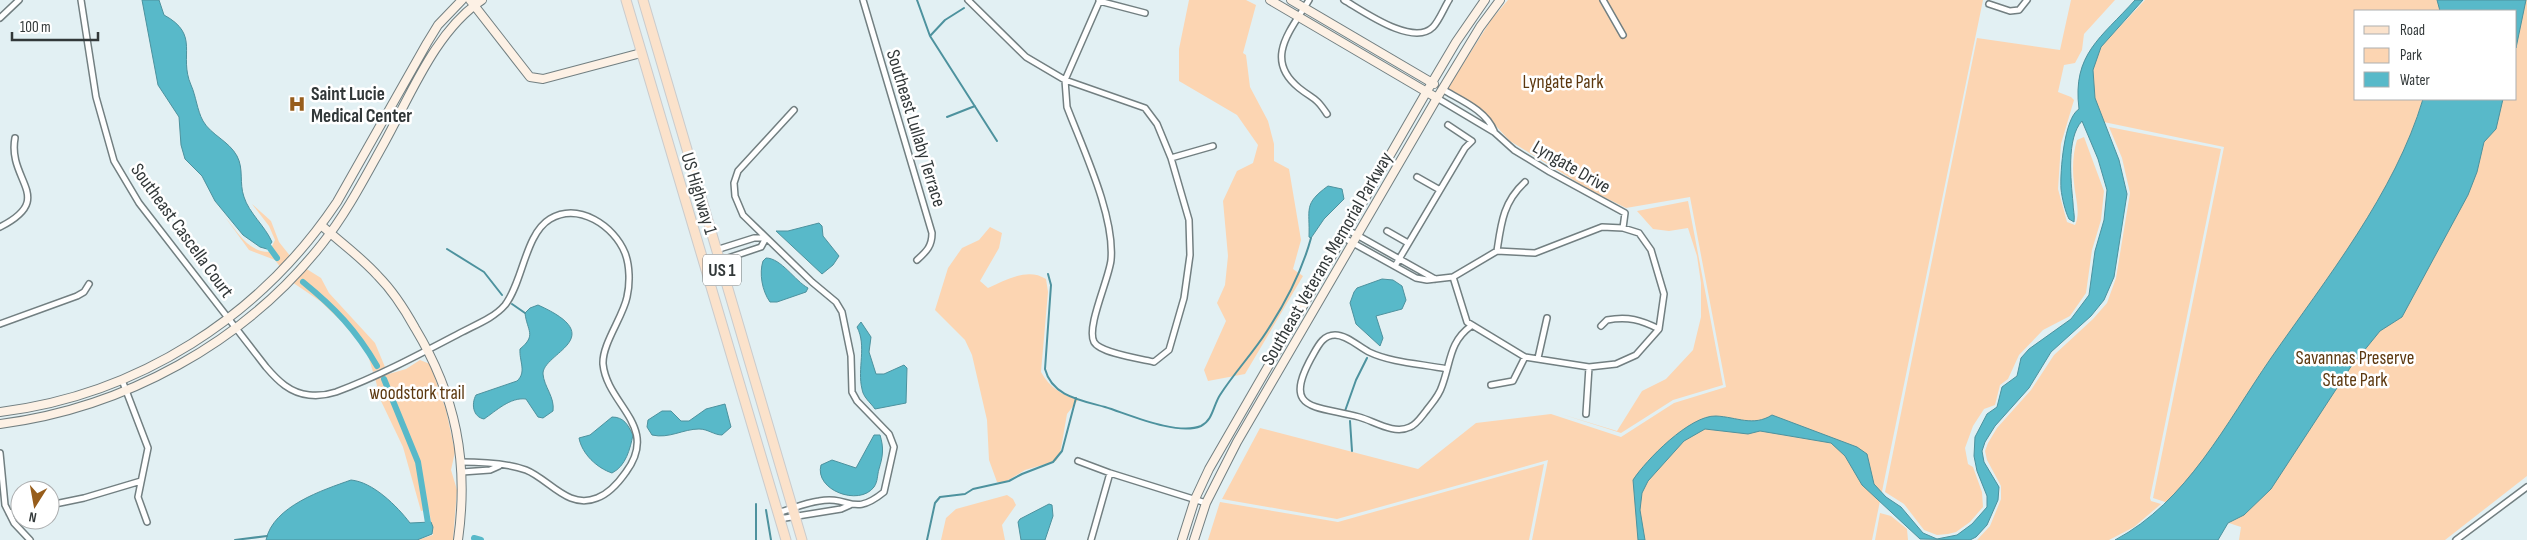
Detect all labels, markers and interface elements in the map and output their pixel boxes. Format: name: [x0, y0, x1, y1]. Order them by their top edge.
scale bar: [12, 10, 99, 42]
legend: [2354, 10, 2517, 100]
text: 100 m: [20, 18, 51, 37]
text: Road: [2400, 21, 2425, 40]
text: Park: [2400, 46, 2422, 65]
street label: Southeast Lullaby Terrace: [881, 47, 950, 210]
park label: Lyngate Park: [1523, 71, 1604, 94]
text: Water: [2400, 71, 2431, 90]
place label: Saint Lucie Medical Center: [311, 83, 412, 128]
hospital icon: Saint Lucie Medical Center: [287, 94, 307, 114]
street label: Lyngate Drive: [1528, 136, 1614, 199]
street label: Southeast Veterans Memorial Parkway: [1257, 147, 1398, 369]
street label: US Highway 1: [675, 150, 722, 237]
street label: Southeast Cascella Court: [125, 159, 238, 303]
road number: US 1: [703, 254, 741, 286]
park label: Savannas Preserve State Park: [2296, 347, 2414, 392]
park label: woodstork trail: [369, 382, 465, 405]
north arrow: [10, 480, 60, 530]
text: N: [27, 508, 38, 526]

